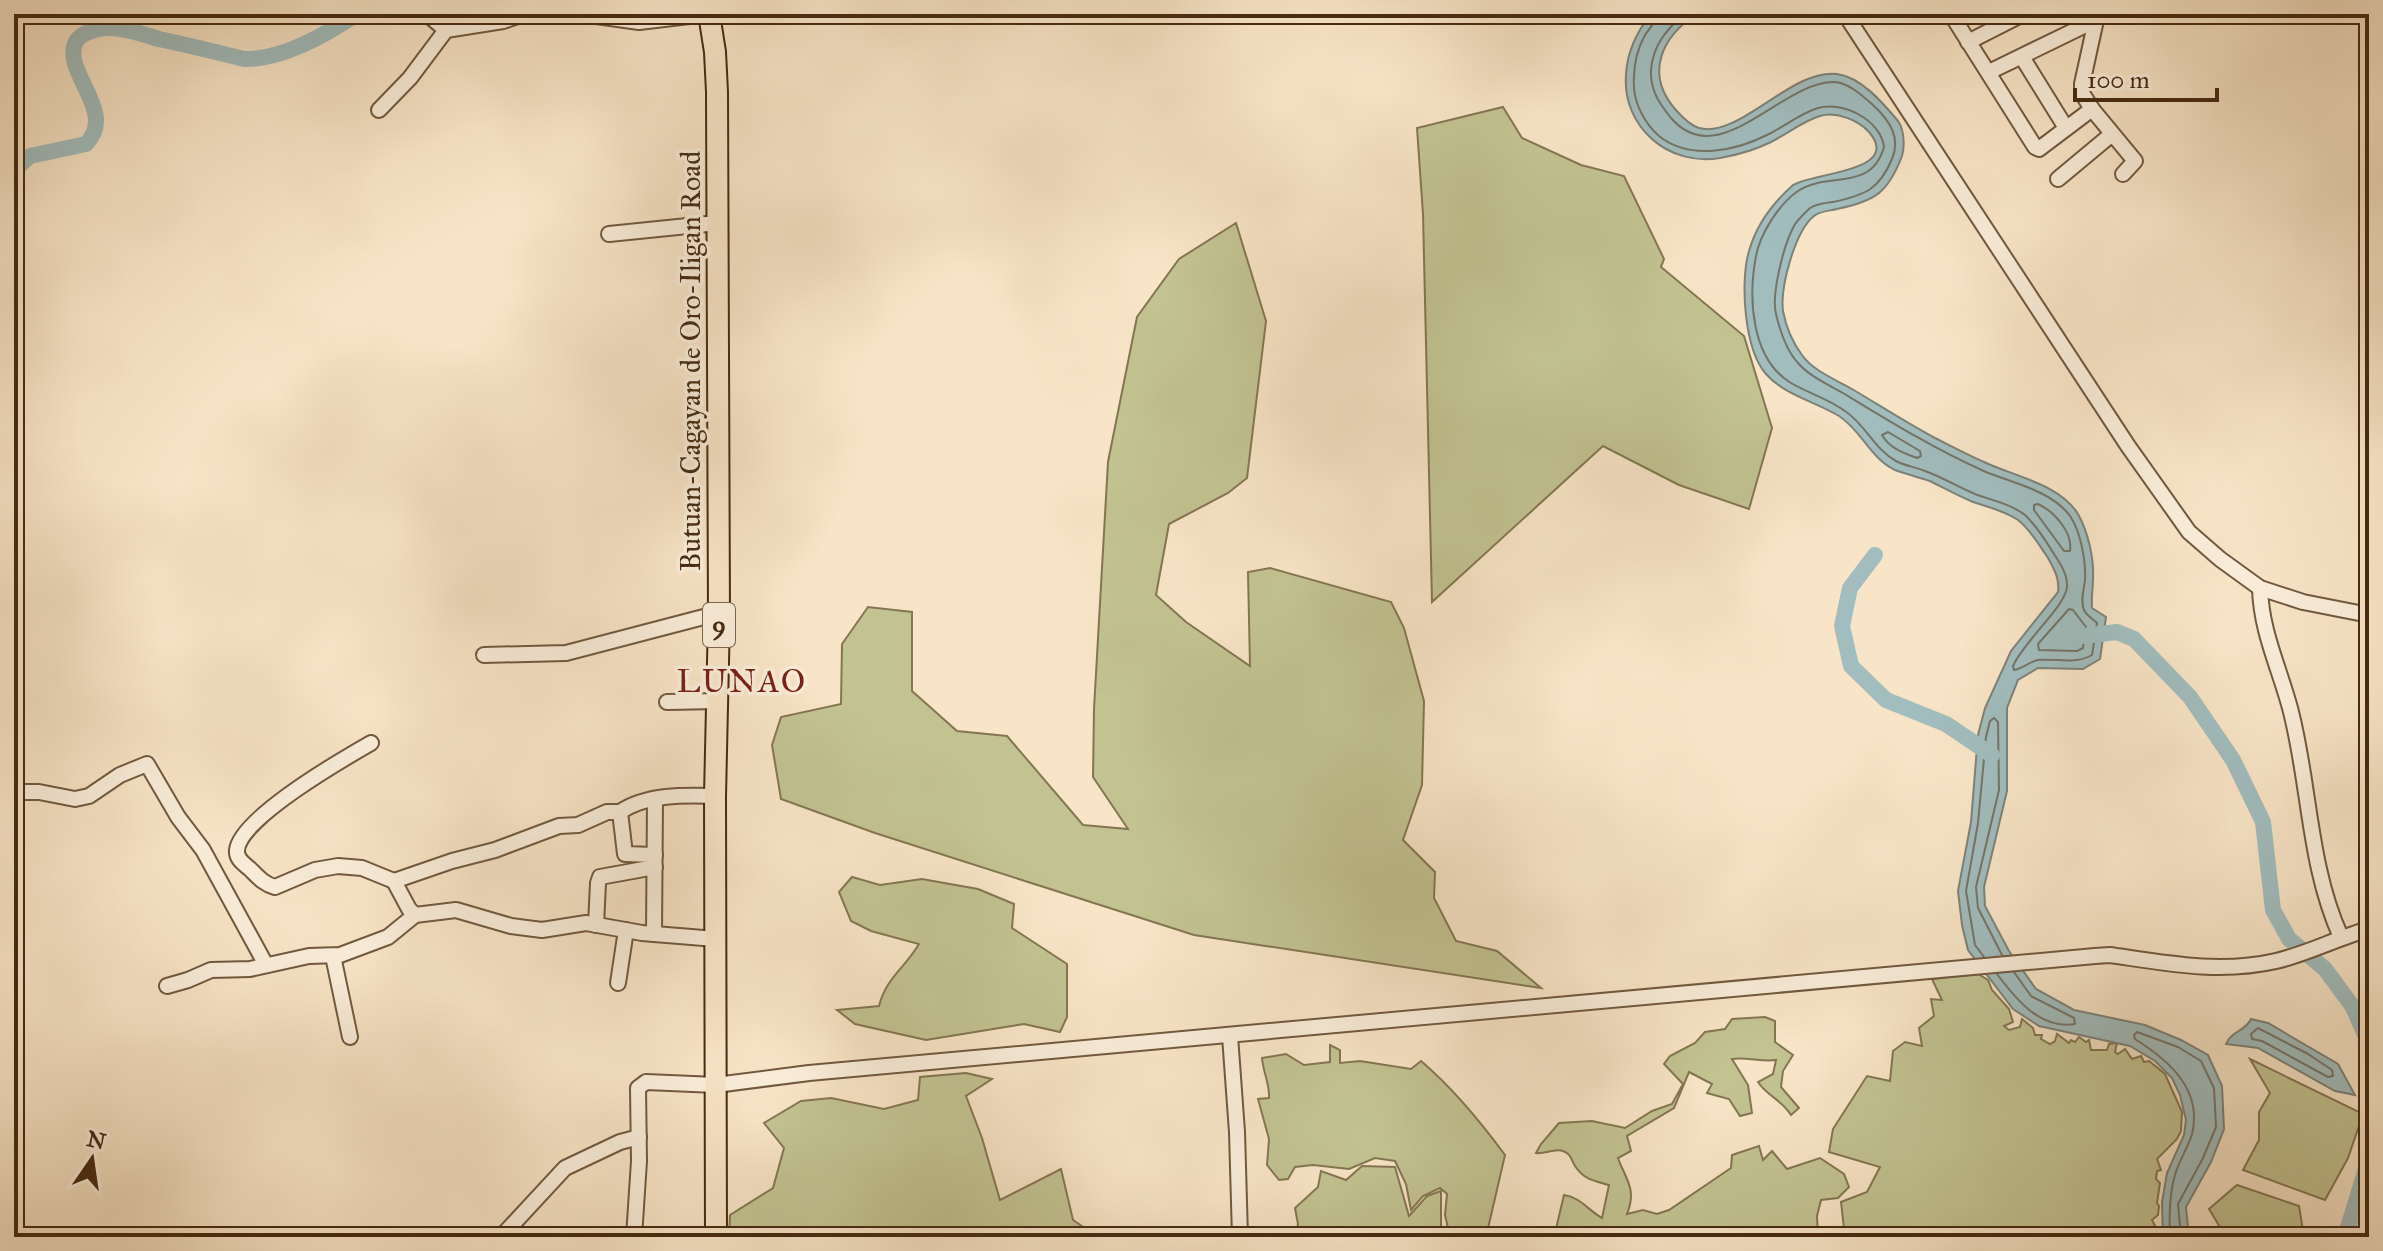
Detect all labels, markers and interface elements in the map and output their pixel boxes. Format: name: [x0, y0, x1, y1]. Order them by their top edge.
scale bar: [2075, 52, 2217, 102]
text: 100 m: [2087, 65, 2150, 95]
street label: Butuan-Cagayan de Oro-Iligan Road: [673, 151, 708, 571]
road number: 9: [703, 603, 735, 647]
district label: LUNAO: [677, 662, 807, 701]
north arrow: [52, 1119, 132, 1199]
text: N: [84, 1125, 109, 1155]

